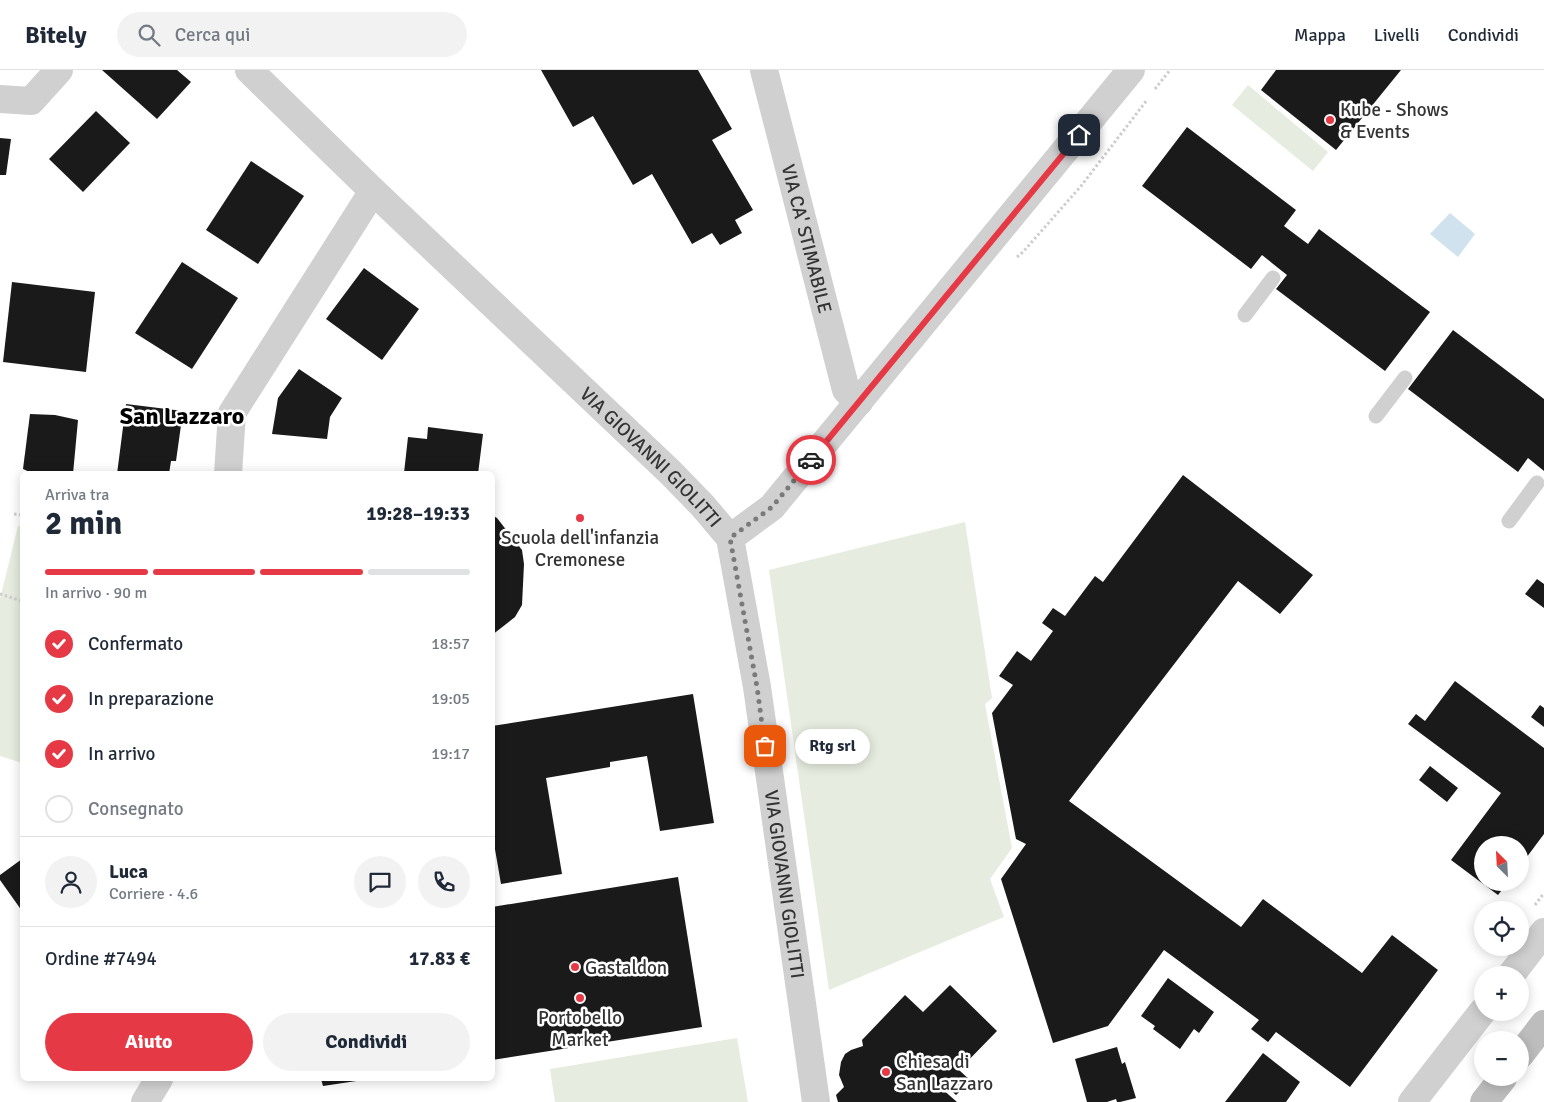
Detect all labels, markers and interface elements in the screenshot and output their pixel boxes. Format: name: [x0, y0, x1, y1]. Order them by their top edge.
search box: [117, 12, 467, 57]
text: Bitely: [25, 20, 87, 50]
icon: search: [135, 21, 163, 49]
text: Cerca qui: [175, 23, 250, 47]
text: Mappa: [1294, 24, 1346, 46]
text: Livelli: [1374, 24, 1420, 46]
text: Condividi: [1448, 24, 1519, 46]
place label: Kube - Shows & Events: [1340, 98, 1449, 144]
pin: [1058, 114, 1100, 156]
marker: Kube - Shows & Events: [1324, 114, 1336, 126]
icon: home: [1065, 121, 1093, 149]
street label: VIA CA' STIMABILE: [776, 162, 837, 316]
street label: VIA GIOVANNI GIOLITTI: [575, 382, 727, 532]
district label: San Lazzaro: [120, 401, 244, 431]
courier: [786, 435, 836, 485]
icon: car: [797, 446, 825, 474]
text: Arriva tra: [45, 485, 109, 505]
text: 19:28–19:33: [366, 502, 470, 526]
text: 2 min: [45, 504, 122, 543]
marker: Scuola dell'infanzia Cremonese: [574, 512, 586, 524]
place label: Scuola dell'infanzia Cremonese: [501, 526, 659, 572]
text: In arrivo · 90 m: [45, 583, 147, 603]
icon: check: [45, 630, 73, 658]
text: Confermato: [88, 632, 183, 656]
text: 18:57: [431, 634, 470, 654]
icon: check: [45, 685, 73, 713]
text: In preparazione: [88, 687, 214, 711]
text: 19:05: [431, 689, 470, 709]
pin: [744, 725, 786, 767]
callout: Rtg srl: [795, 728, 870, 764]
icon: bag: [751, 732, 779, 760]
text: Rtg srl: [809, 736, 856, 756]
icon: check: [45, 740, 73, 768]
text: In arrivo: [88, 742, 155, 766]
text: 19:17: [431, 744, 470, 764]
street label: VIA GIOVANNI GIOLITTI: [759, 789, 809, 980]
text: Consegnato: [88, 797, 184, 821]
north arrow: [1474, 836, 1529, 891]
map controls: [1474, 836, 1529, 1086]
button: person: [45, 856, 97, 908]
button: chat: [354, 856, 406, 908]
button: phone: [418, 856, 470, 908]
text: Luca: [109, 860, 148, 884]
text: Corriere · 4.6: [109, 884, 198, 904]
button: locate: [1474, 901, 1529, 956]
text: Ordine #7494: [45, 947, 157, 971]
text: 17.83 €: [409, 947, 470, 971]
place label: Gastaldon: [585, 956, 667, 980]
marker: Gastaldon: [569, 961, 581, 973]
button: +: [1474, 966, 1529, 1021]
marker: Portobello Market: [574, 992, 586, 1004]
place label: Portobello Market: [538, 1006, 622, 1052]
button: Aiuto: [45, 1013, 253, 1071]
button: Condividi: [263, 1013, 470, 1071]
button: −: [1474, 1031, 1529, 1086]
place label: Chiesa di San Lazzaro: [896, 1050, 993, 1096]
marker: Chiesa di San Lazzaro: [880, 1066, 892, 1078]

